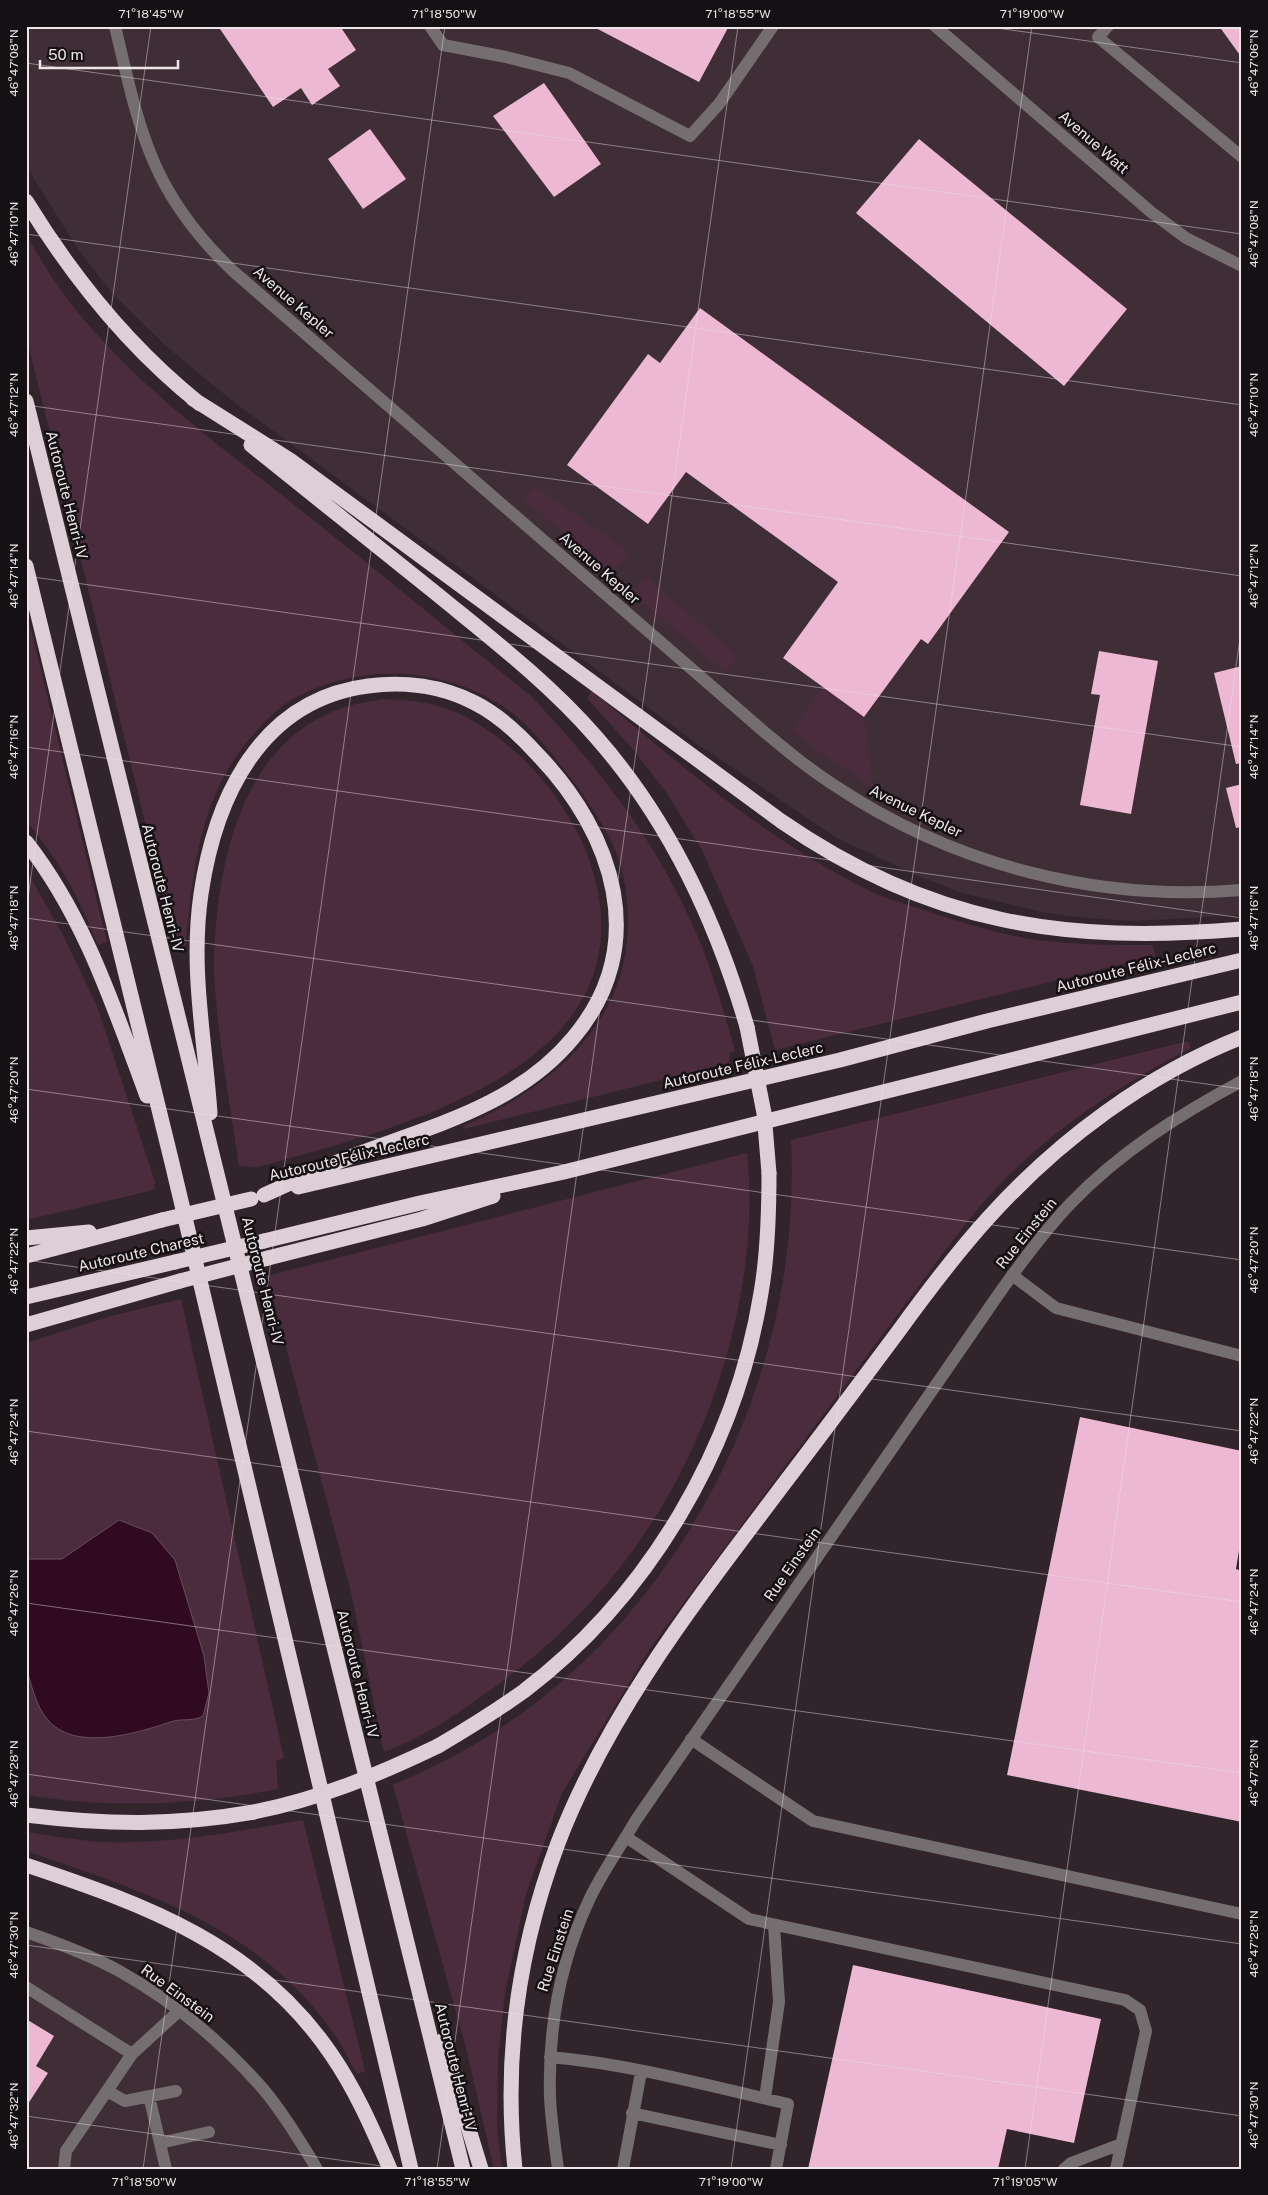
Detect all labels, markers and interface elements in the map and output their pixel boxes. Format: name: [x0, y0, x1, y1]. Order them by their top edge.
text: 71°18'45"W: [118, 7, 184, 21]
text: 71°18'50"W: [411, 7, 477, 21]
text: 71°18'55"W: [705, 7, 771, 21]
text: 71°19'00"W: [1000, 7, 1065, 21]
text: 46°47'08"N: [7, 29, 21, 97]
text: 46°47'06"N: [1247, 29, 1261, 97]
scale bar: [40, 38, 178, 70]
text: 50 m: [48, 46, 83, 63]
street label: Avenue Watt: [1055, 107, 1133, 177]
text: 46°47'08"N: [1247, 200, 1261, 268]
text: 46°47'10"N: [7, 202, 21, 266]
street label: Avenue Kepler: [250, 263, 338, 342]
text: 46°47'12"N: [7, 373, 21, 437]
text: 46°47'10"N: [1247, 373, 1261, 437]
street label: Autoroute Henri-IV: [43, 429, 91, 561]
street label: Avenue Kepler: [556, 529, 644, 608]
text: 46°47'14"N: [7, 544, 21, 608]
text: 46°47'12"N: [1247, 544, 1261, 608]
text: 46°47'16"N: [7, 715, 21, 779]
text: 46°47'14"N: [1247, 715, 1261, 779]
street label: Avenue Kepler: [867, 781, 965, 841]
street label: Autoroute Henri-IV: [139, 822, 187, 954]
text: 46°47'18"N: [7, 885, 21, 951]
text: 46°47'16"N: [1247, 886, 1261, 950]
street label: Autoroute Félix-Leclerc: [1054, 939, 1218, 995]
street label: Autoroute Félix-Leclerc: [661, 1038, 825, 1092]
text: 46°47'18"N: [1247, 1056, 1261, 1122]
text: 46°47'20"N: [7, 1057, 21, 1123]
street label: Autoroute Félix-Leclerc: [267, 1130, 431, 1184]
street label: Rue Einstein: [992, 1194, 1060, 1272]
street label: Autoroute Henri-IV: [239, 1215, 287, 1347]
text: 46°47'20"N: [1247, 1227, 1261, 1293]
text: 46°47'22"N: [7, 1228, 21, 1294]
street label: Autoroute Charest: [76, 1229, 206, 1275]
text: 46°47'24"N: [7, 1398, 21, 1466]
text: 46°47'22"N: [1247, 1398, 1261, 1464]
street label: Rue Einstein: [760, 1524, 824, 1604]
text: 46°47'24"N: [1247, 1568, 1261, 1636]
text: 46°47'26"N: [7, 1569, 21, 1637]
street label: Autoroute Henri-IV: [334, 1608, 382, 1740]
text: 46°47'26"N: [1247, 1739, 1261, 1807]
text: 46°47'28"N: [7, 1740, 21, 1808]
street label: Rue Einstein: [534, 1906, 576, 1994]
text: 46°47'28"N: [1247, 1910, 1261, 1978]
text: 46°47'30"N: [7, 1911, 21, 1979]
street label: Rue Einstein: [138, 1961, 218, 2025]
street label: Autoroute Henri-IV: [432, 2001, 480, 2133]
text: 46°47'30"N: [1247, 2081, 1261, 2149]
text: 46°47'32"N: [7, 2082, 21, 2150]
text: 71°18'50"W: [111, 2175, 177, 2189]
text: 71°18'55"W: [404, 2175, 470, 2189]
text: 71°19'00"W: [699, 2175, 764, 2189]
text: 71°19'05"W: [993, 2175, 1058, 2189]

